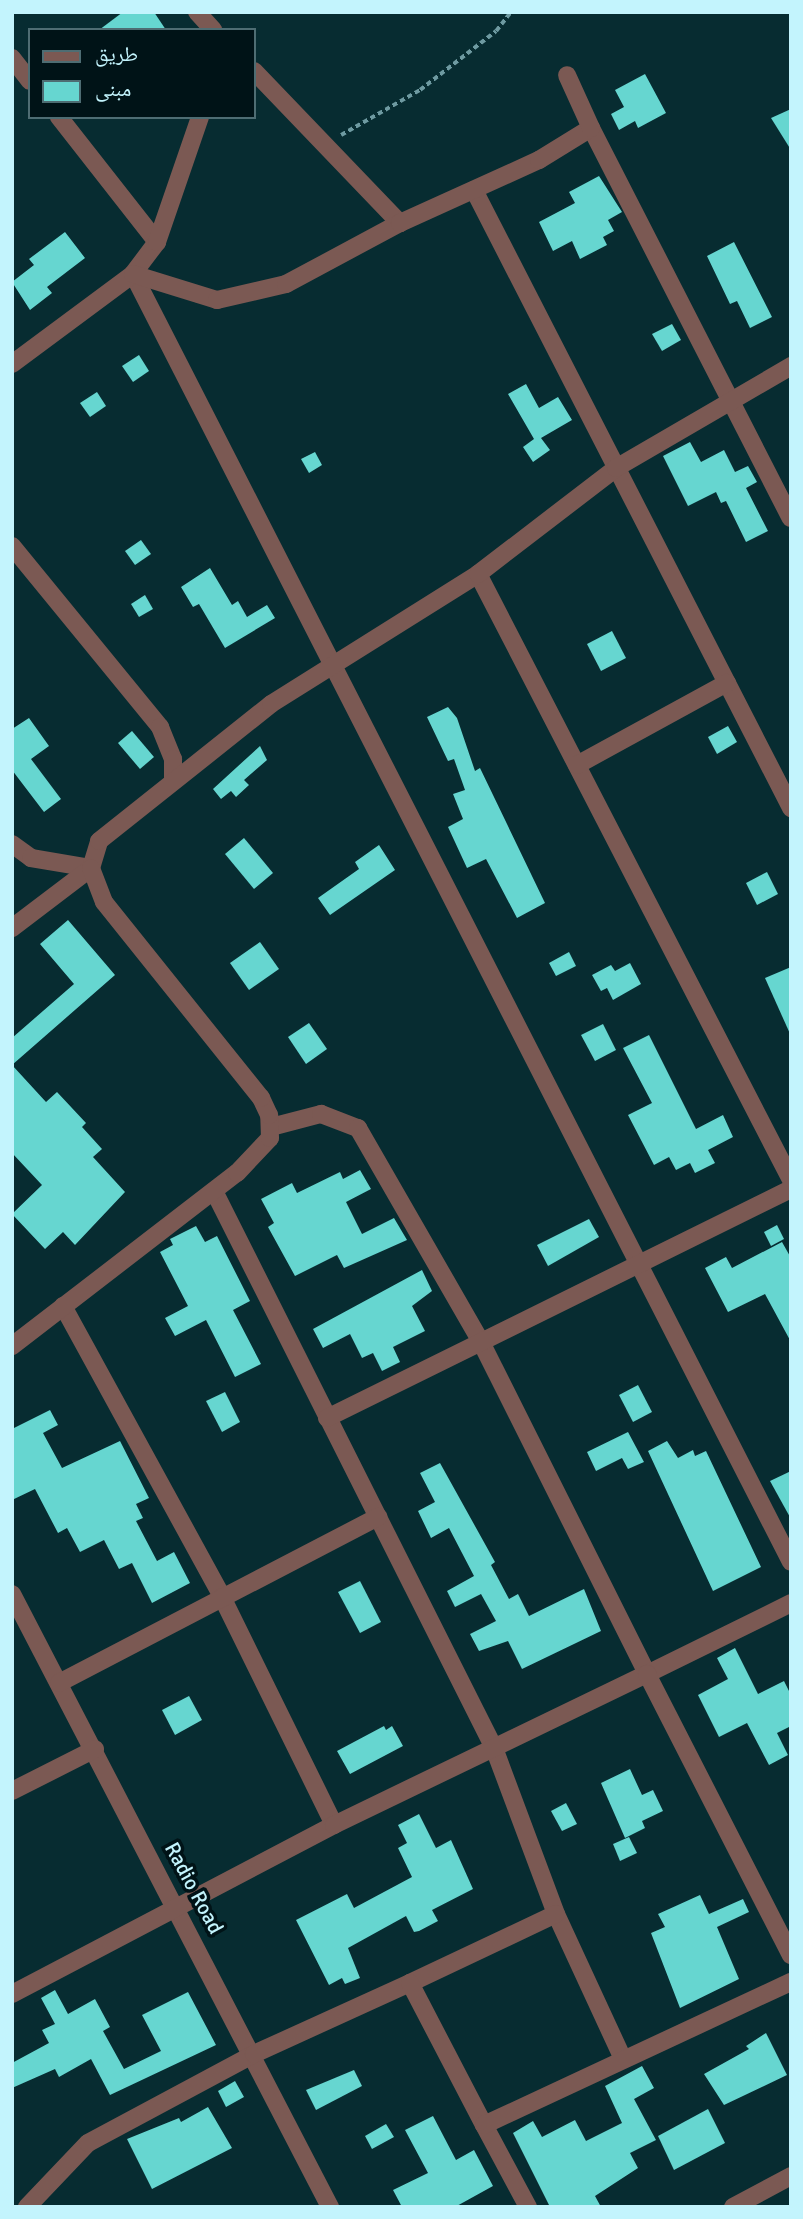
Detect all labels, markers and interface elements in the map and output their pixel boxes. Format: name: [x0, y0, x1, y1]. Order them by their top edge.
legend: [28, 28, 256, 119]
text: طريق: [95, 41, 138, 67]
text: مبنى: [95, 76, 131, 102]
street label: Radio Road: [159, 1838, 229, 1938]

